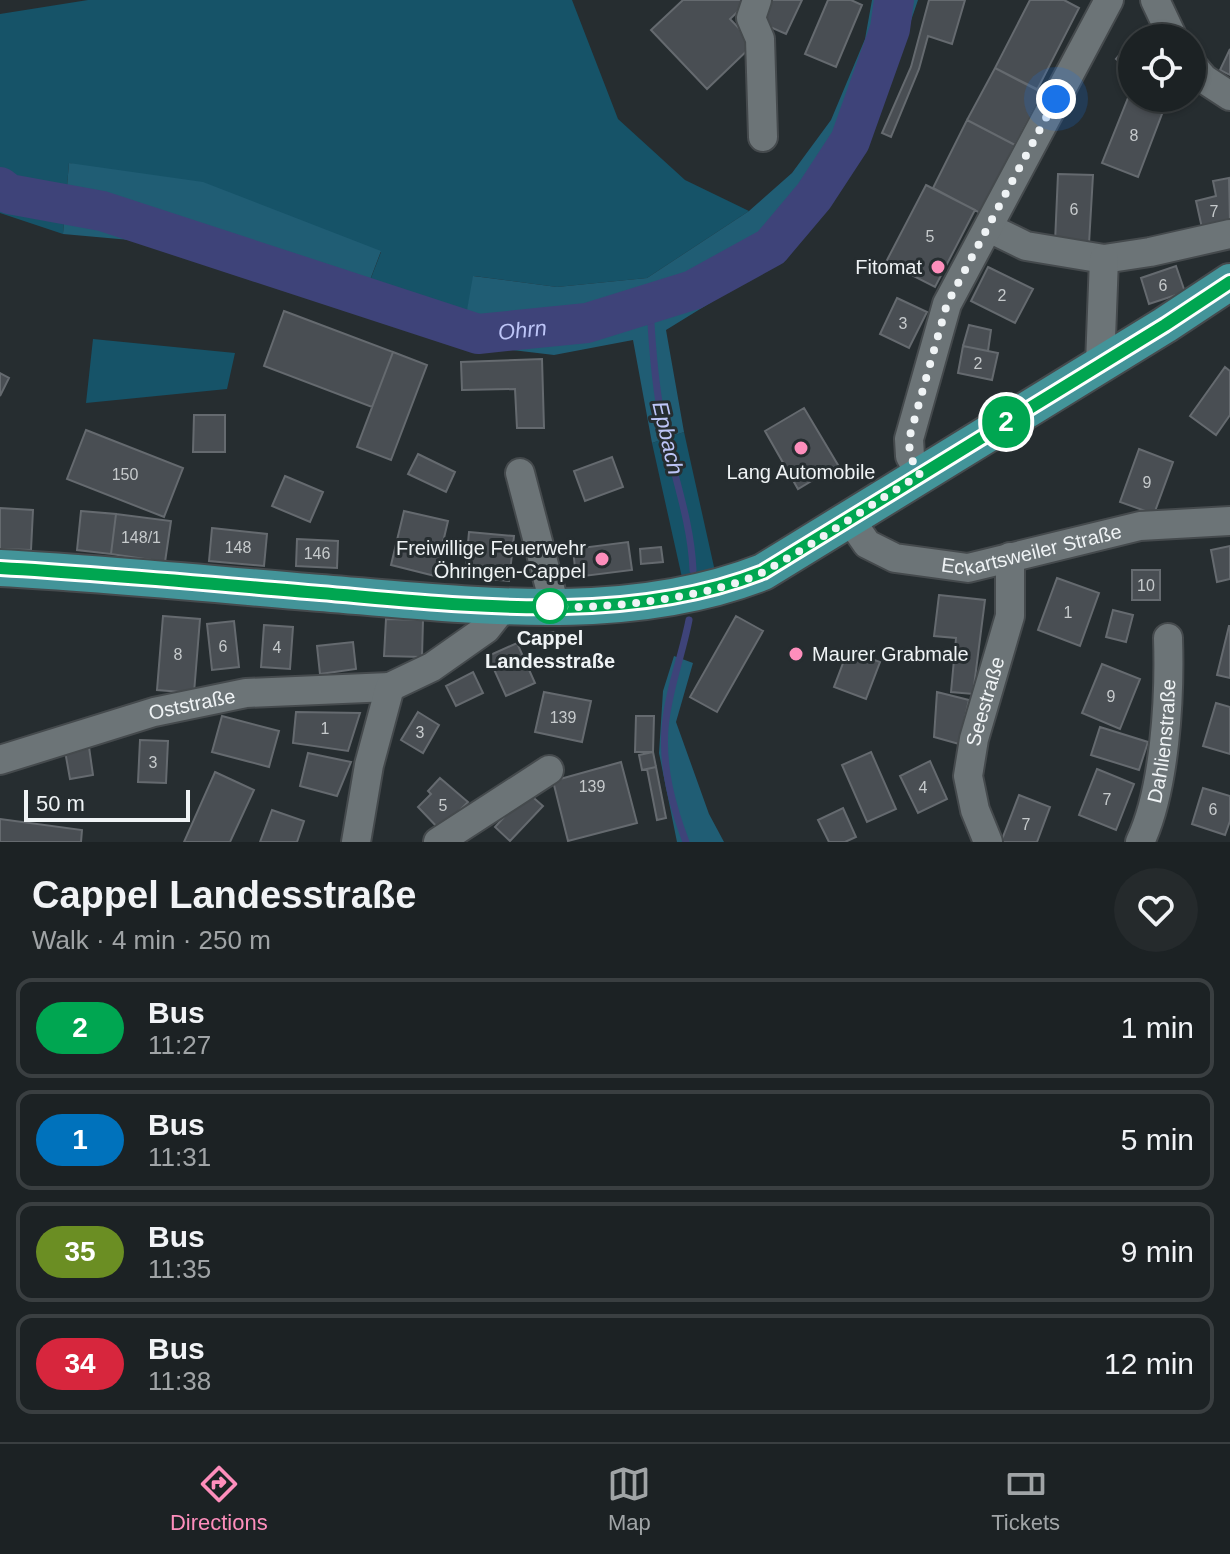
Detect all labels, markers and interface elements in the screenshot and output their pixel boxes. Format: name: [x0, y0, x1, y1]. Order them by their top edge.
map controls: [1118, 24, 1206, 112]
button: locate: [1118, 24, 1206, 112]
your location: [1036, 79, 1076, 119]
house number: 8: [1130, 127, 1139, 144]
house number: 6: [1070, 201, 1079, 218]
house number: 7: [1210, 203, 1219, 220]
house number: 5: [926, 228, 935, 245]
place label: Fitomat: [855, 256, 922, 278]
marker: Fitomat: [929, 258, 947, 276]
house number: 6: [1159, 277, 1168, 294]
house number: 2: [998, 287, 1007, 304]
water label: Ohrn: [497, 315, 548, 344]
house number: 3: [899, 315, 908, 332]
house number: 2: [974, 355, 983, 372]
line badge: 2: [980, 396, 1032, 448]
water label: Epbach: [647, 399, 689, 477]
text: 2: [998, 406, 1014, 437]
marker: Lang Automobile: [792, 439, 810, 457]
place label: Lang Automobile: [726, 461, 876, 483]
house number: 150: [112, 466, 138, 483]
house number: 9: [1143, 474, 1152, 491]
street label: Eckartsweiler Straße: [940, 520, 1124, 580]
house number: 148/1: [121, 529, 161, 546]
place label: Freiwillige Feuerwehr Öhringen-Cappel: [396, 537, 586, 582]
house number: 148: [225, 539, 251, 556]
house number: 146: [304, 545, 330, 562]
marker: Freiwillige Feuerwehr Öhringen-Cappel: [593, 550, 611, 568]
house number: 10: [1137, 577, 1155, 594]
marker: Cappel Landesstraße: [533, 589, 567, 623]
house number: 1: [1064, 604, 1073, 621]
place label: Cappel Landesstraße: [485, 627, 615, 672]
house number: 6: [219, 638, 228, 655]
house number: 4: [273, 639, 282, 656]
place label: Maurer Grabmale: [812, 643, 969, 665]
marker: Maurer Grabmale: [787, 645, 805, 663]
house number: 8: [174, 646, 183, 663]
street label: Seestraße: [962, 654, 1009, 748]
street label: Dahlienstraße: [1143, 679, 1179, 805]
street label: Oststraße: [147, 685, 237, 724]
house number: 9: [1107, 688, 1116, 705]
house number: 139: [550, 709, 576, 726]
house number: 1: [321, 720, 330, 737]
house number: 3: [416, 724, 425, 741]
house number: 3: [149, 754, 158, 771]
house number: 139: [579, 778, 605, 795]
house number: 4: [919, 779, 928, 796]
scale bar: [24, 786, 190, 822]
text: 50 m: [36, 791, 85, 816]
house number: 7: [1103, 791, 1112, 808]
house number: 5: [439, 797, 448, 814]
house number: 6: [1209, 801, 1218, 818]
house number: 7: [1022, 816, 1031, 833]
button: heart: [1114, 868, 1198, 952]
text: Cappel Landesstraße: [32, 874, 416, 916]
text: Walk · 4 min · 250 m: [32, 925, 271, 955]
text: Bus: [148, 996, 205, 1029]
text: 1 min: [1121, 1011, 1194, 1044]
text: 2: [72, 1012, 88, 1043]
text: 11:27: [148, 1030, 211, 1060]
text: Bus: [148, 1108, 205, 1141]
text: 5 min: [1121, 1123, 1194, 1156]
text: 1: [72, 1124, 88, 1155]
text: 11:31: [148, 1142, 211, 1172]
text: Bus: [148, 1220, 205, 1253]
text: 9 min: [1121, 1235, 1194, 1268]
text: 35: [64, 1236, 96, 1267]
text: 11:35: [148, 1254, 211, 1284]
text: Bus: [148, 1332, 205, 1365]
text: 12 min: [1104, 1347, 1194, 1380]
text: 34: [64, 1348, 96, 1379]
text: 11:38: [148, 1366, 211, 1396]
tab: Directions: [170, 1462, 268, 1536]
tab: Map: [607, 1462, 651, 1536]
tab: Tickets: [991, 1462, 1060, 1536]

